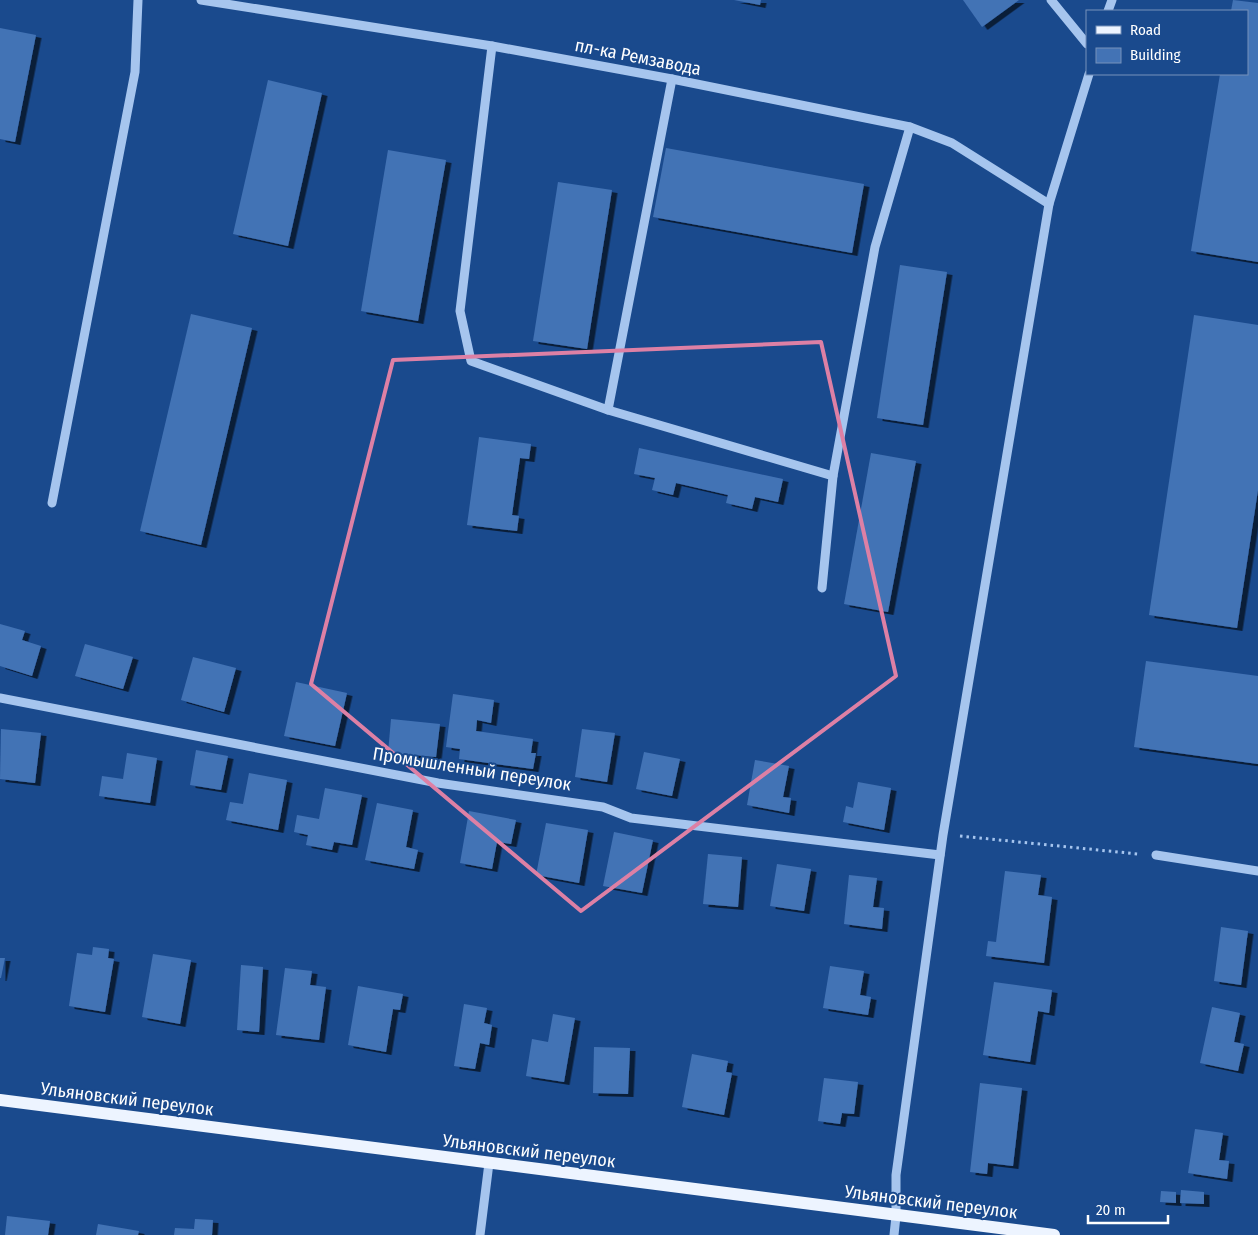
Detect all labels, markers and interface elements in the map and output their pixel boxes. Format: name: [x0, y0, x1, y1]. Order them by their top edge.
legend: [1086, 10, 1248, 75]
text: Road: [1130, 21, 1161, 39]
street label: пл-ка Ремзавода: [573, 34, 703, 80]
text: Building: [1130, 46, 1181, 64]
street label: Промышленный переулок: [371, 742, 573, 796]
street label: Ульяновский переулок: [38, 1077, 215, 1121]
street label: Ульяновский переулок: [440, 1129, 617, 1173]
street label: Ульяновский переулок: [842, 1180, 1019, 1224]
scale bar: [1088, 1192, 1168, 1224]
text: 20 m: [1096, 1201, 1126, 1219]

